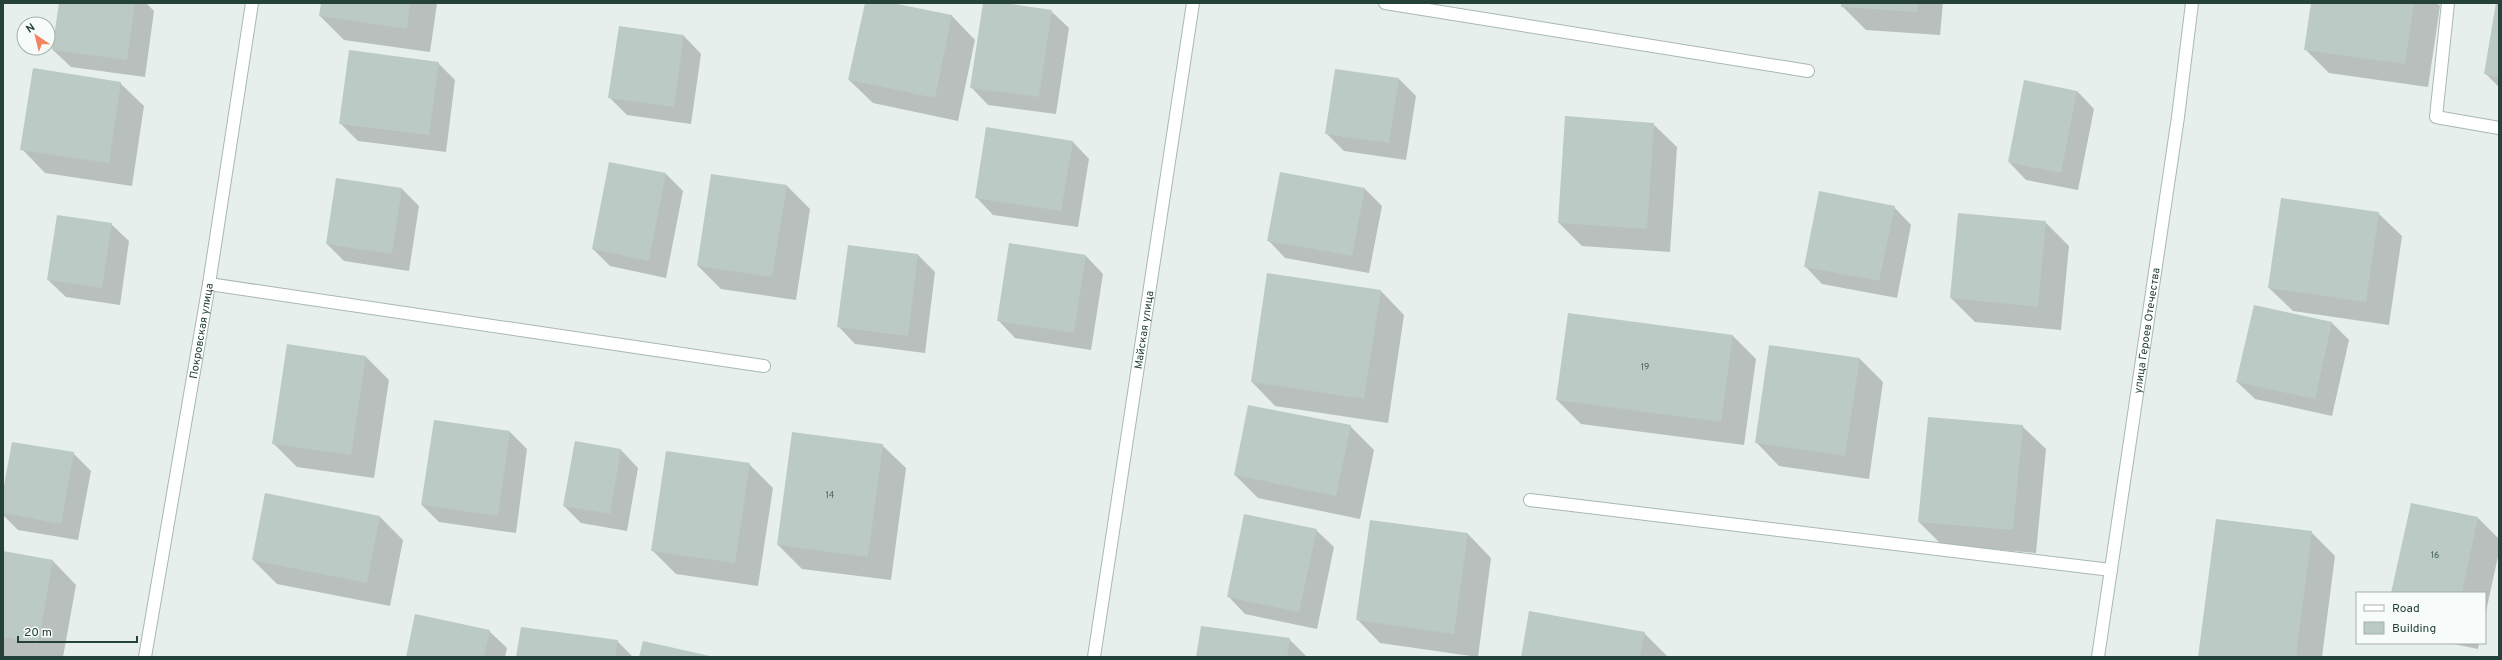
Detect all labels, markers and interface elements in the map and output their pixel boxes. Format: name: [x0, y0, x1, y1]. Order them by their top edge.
north arrow: [16, 16, 56, 56]
text: N: [24, 21, 38, 37]
street label: улица Героев Отечества: [2131, 267, 2164, 395]
street label: Покровская улица: [187, 282, 217, 380]
street label: Майская улица: [1132, 290, 1157, 370]
house number: 19: [1641, 362, 1649, 373]
house number: 14: [826, 490, 835, 501]
house number: 16: [2431, 550, 2439, 561]
legend: [2356, 592, 2486, 644]
text: Road: [2392, 601, 2420, 617]
scale bar: [18, 618, 137, 644]
text: Building: [2392, 621, 2436, 637]
text: 20 m: [24, 625, 52, 641]

